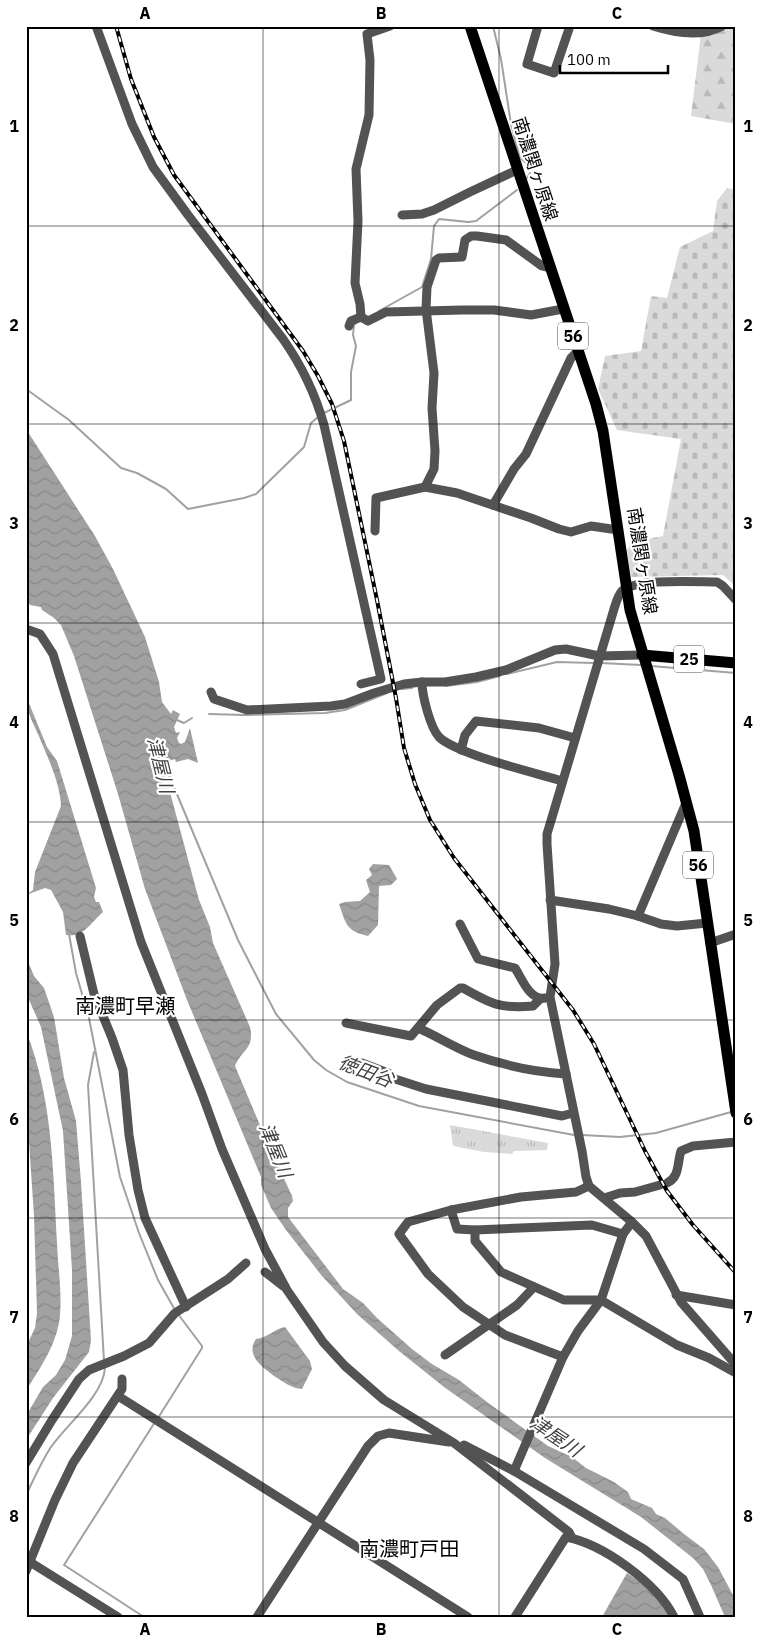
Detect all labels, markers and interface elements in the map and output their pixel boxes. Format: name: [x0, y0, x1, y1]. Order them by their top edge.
text: A: [140, 3, 151, 23]
text: B: [376, 3, 387, 23]
text: C: [612, 3, 622, 23]
scale bar: [560, 42, 667, 74]
text: 100 m: [567, 50, 611, 69]
street label: 南濃関ヶ原線: [508, 114, 563, 224]
text: 1: [9, 116, 19, 136]
text: 1: [743, 116, 753, 136]
text: 2: [9, 315, 19, 335]
text: 2: [743, 315, 753, 335]
road number: 56: [558, 322, 588, 350]
street label: 南濃関ヶ原線: [623, 506, 662, 616]
text: 3: [9, 513, 19, 533]
text: 3: [743, 513, 753, 533]
road number: 25: [674, 646, 704, 672]
text: 4: [9, 712, 19, 732]
text: 4: [743, 712, 753, 732]
water label: 津屋川: [142, 734, 180, 797]
road number: 56: [683, 852, 713, 878]
text: 5: [9, 910, 19, 930]
text: 5: [743, 910, 753, 930]
district label: 南濃町早瀬: [75, 992, 175, 1019]
water label: 徳田谷: [335, 1050, 399, 1093]
text: 6: [9, 1109, 19, 1129]
text: 6: [743, 1109, 753, 1129]
water label: 津屋川: [254, 1119, 299, 1183]
text: 7: [9, 1307, 19, 1327]
text: 7: [743, 1307, 753, 1327]
water label: 津屋川: [526, 1410, 588, 1463]
text: 8: [9, 1506, 19, 1526]
text: 8: [743, 1506, 753, 1526]
district label: 南濃町戸田: [359, 1535, 459, 1562]
text: A: [140, 1619, 151, 1639]
text: B: [376, 1619, 387, 1639]
text: C: [612, 1619, 622, 1639]

